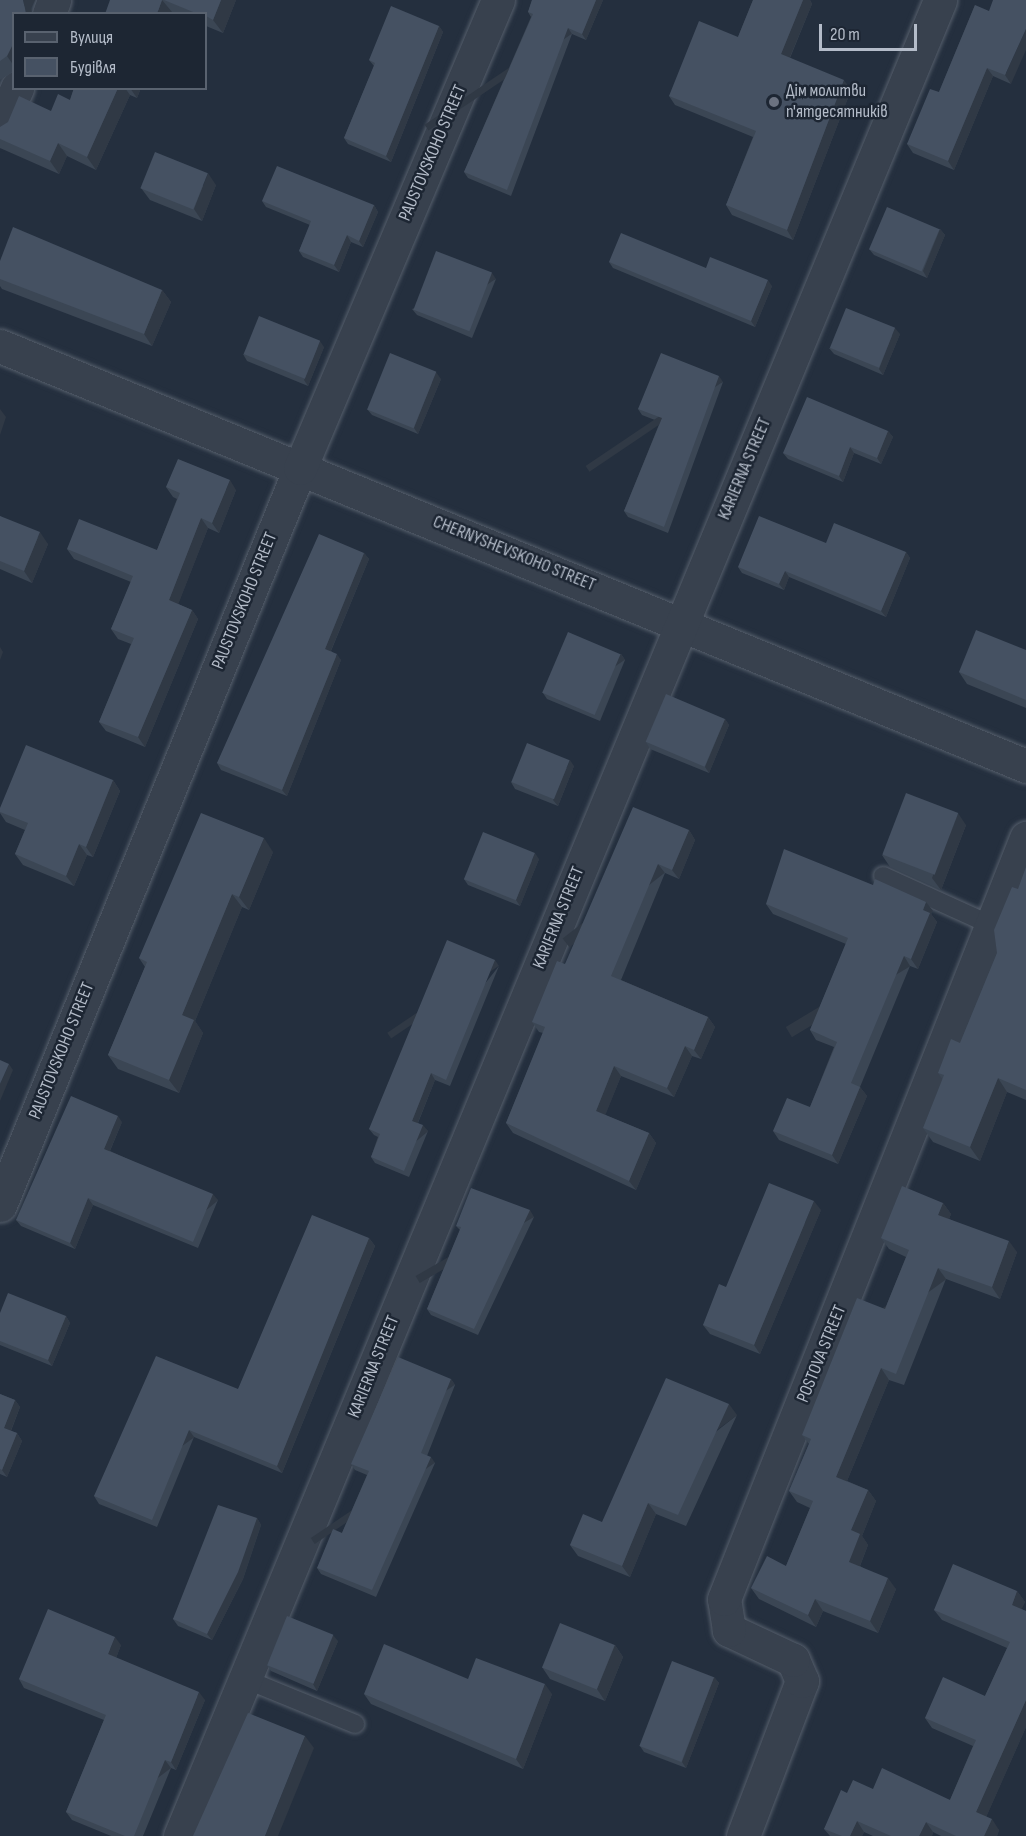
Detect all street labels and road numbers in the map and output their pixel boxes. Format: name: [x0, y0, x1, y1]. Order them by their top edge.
street label: PAUSTOVSKOHO STREET: [395, 82, 471, 224]
street label: KARIERNA STREET: [714, 415, 776, 523]
street label: CHERNYSHEVSKOHO STREET: [430, 512, 598, 596]
street label: PAUSTOVSKOHO STREET: [208, 529, 282, 673]
street label: KARIERNA STREET: [529, 864, 589, 972]
street label: PAUSTOVSKOHO STREET: [25, 979, 99, 1123]
street label: POSTOVA STREET: [793, 1302, 851, 1406]
street label: KARIERNA STREET: [344, 1313, 404, 1421]

